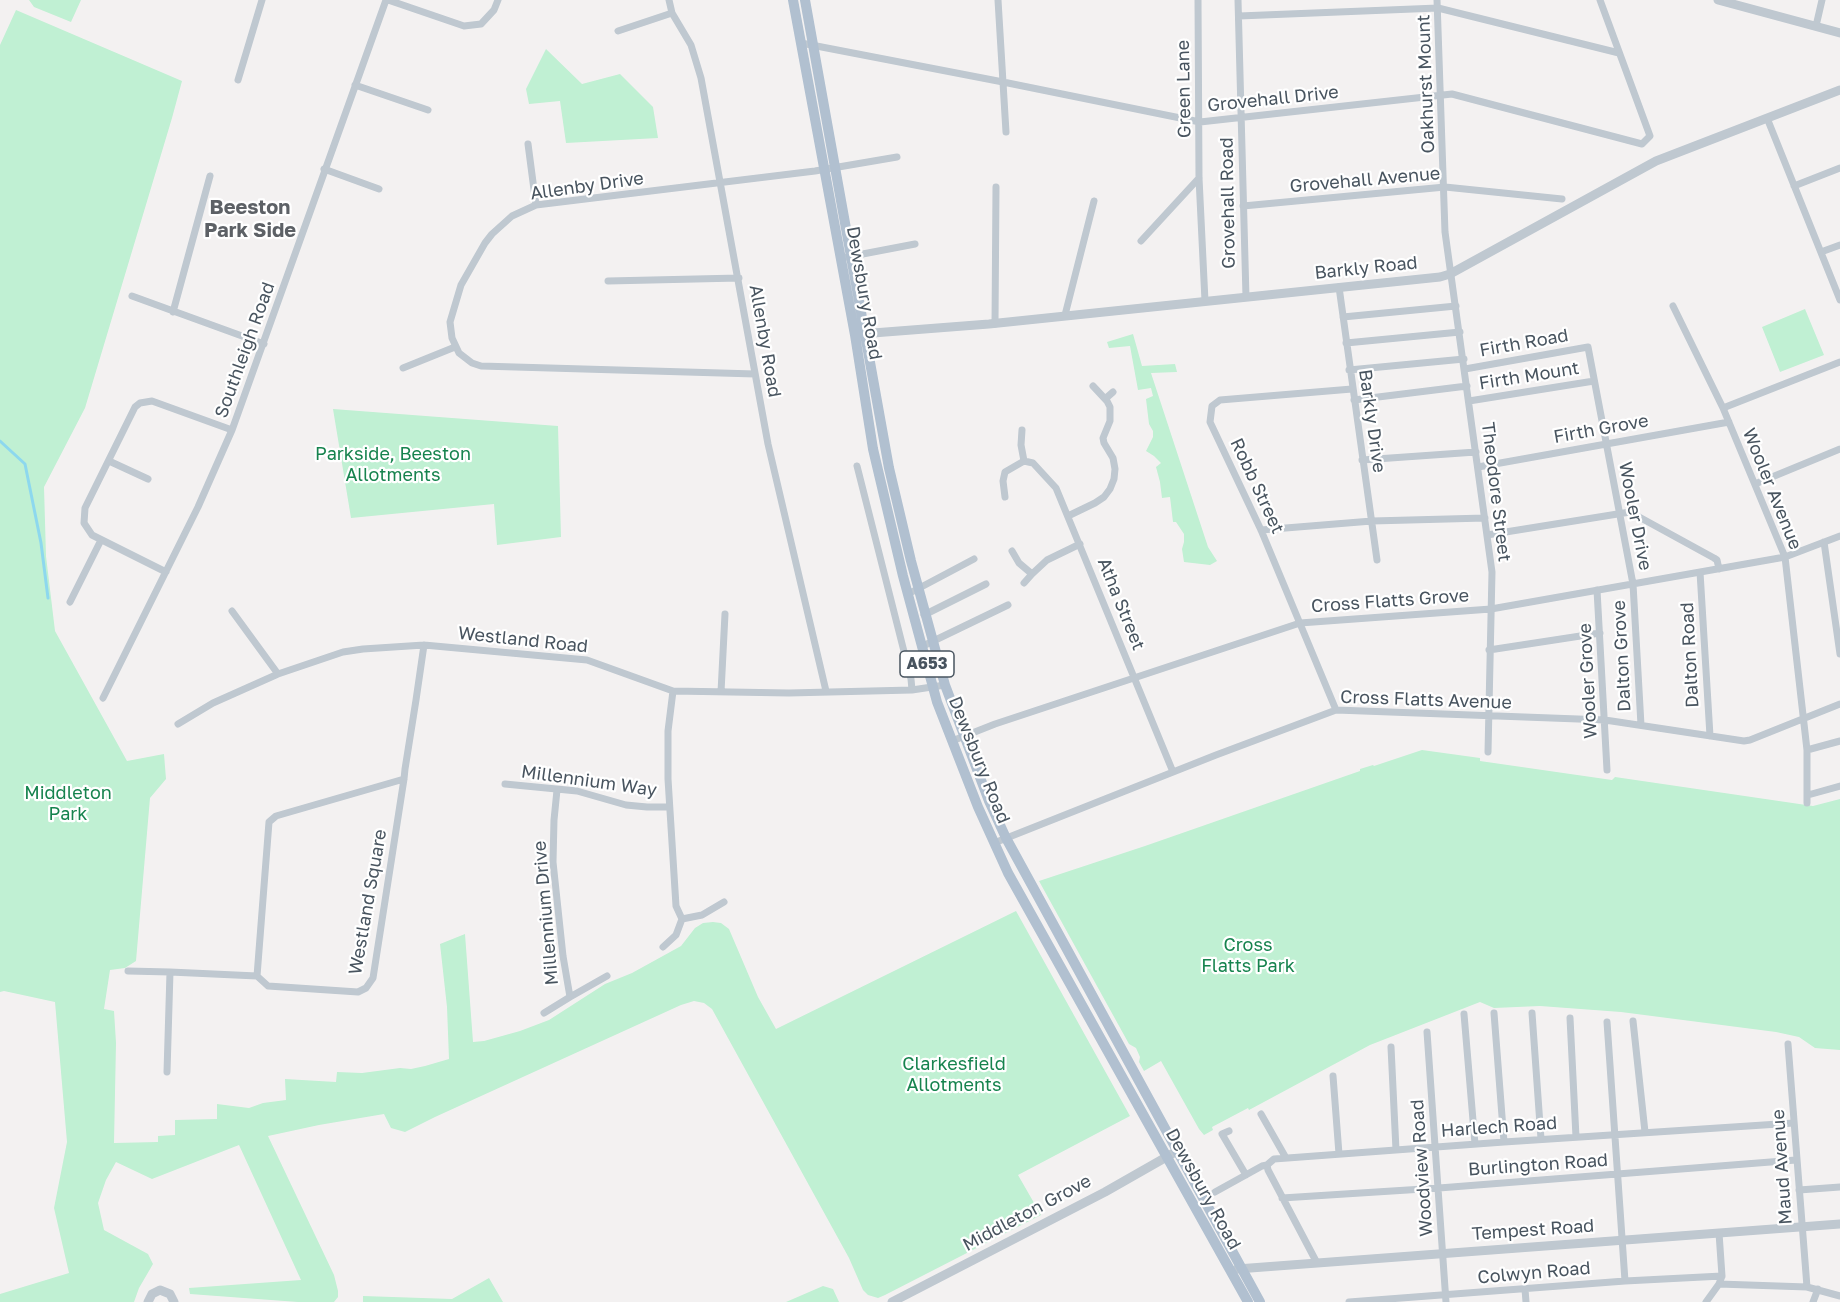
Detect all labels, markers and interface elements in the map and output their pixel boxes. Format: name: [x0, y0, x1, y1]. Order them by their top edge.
street label: Oakhurst Mount: [1413, 14, 1439, 154]
street label: Green Lane: [1172, 40, 1196, 138]
street label: Grovehall Drive: [1206, 81, 1340, 117]
street label: Grovehall Road: [1216, 137, 1240, 269]
street label: Grovehall Avenue: [1289, 163, 1441, 197]
street label: Allenby Drive: [529, 167, 645, 205]
district label: Beeston Park Side: [204, 196, 296, 243]
street label: Dewsbury Road: [842, 225, 886, 361]
street label: Barkly Road: [1313, 252, 1419, 284]
street label: Southleigh Road: [210, 279, 280, 421]
street label: Allenby Road: [744, 283, 786, 399]
street label: Firth Road: [1478, 325, 1570, 361]
street label: Firth Mount: [1477, 357, 1581, 395]
street label: Barkly Drive: [1354, 368, 1390, 474]
street label: Firth Grove: [1552, 410, 1650, 448]
street label: Theodore Street: [1477, 421, 1515, 563]
street label: Wooler Avenue: [1738, 425, 1806, 553]
street label: Robb Street: [1225, 435, 1289, 537]
park label: Parkside, Beeston Allotments: [315, 443, 471, 486]
street label: Wooler Drive: [1614, 460, 1656, 572]
street label: Atha Street: [1093, 555, 1149, 653]
street label: Cross Flatts Grove: [1310, 585, 1470, 617]
street label: Dalton Grove: [1608, 600, 1636, 712]
street label: Dalton Road: [1676, 602, 1704, 708]
street label: Westland Road: [457, 622, 589, 658]
street label: Wooler Grove: [1574, 623, 1602, 739]
road number: A653: [900, 651, 954, 677]
street label: Cross Flatts Avenue: [1340, 686, 1512, 714]
street label: Dewsbury Road: [944, 693, 1014, 827]
street label: Millennium Way: [520, 761, 658, 801]
park label: Middleton Park: [24, 782, 112, 824]
street label: Westland Square: [345, 828, 391, 976]
street label: Millennium Drive: [529, 840, 563, 986]
park label: Cross Flatts Park: [1201, 934, 1295, 976]
park label: Clarkesfield Allotments: [902, 1053, 1006, 1096]
street label: Woodview Road: [1406, 1099, 1438, 1237]
street label: Maud Avenue: [1767, 1109, 1797, 1225]
street label: Harlech Road: [1440, 1112, 1558, 1142]
street label: Dewsbury Road: [1161, 1125, 1245, 1253]
street label: Burlington Road: [1467, 1149, 1609, 1181]
street label: Middleton Grove: [959, 1170, 1095, 1256]
street label: Tempest Road: [1471, 1215, 1595, 1245]
street label: Colwyn Road: [1477, 1257, 1591, 1289]

